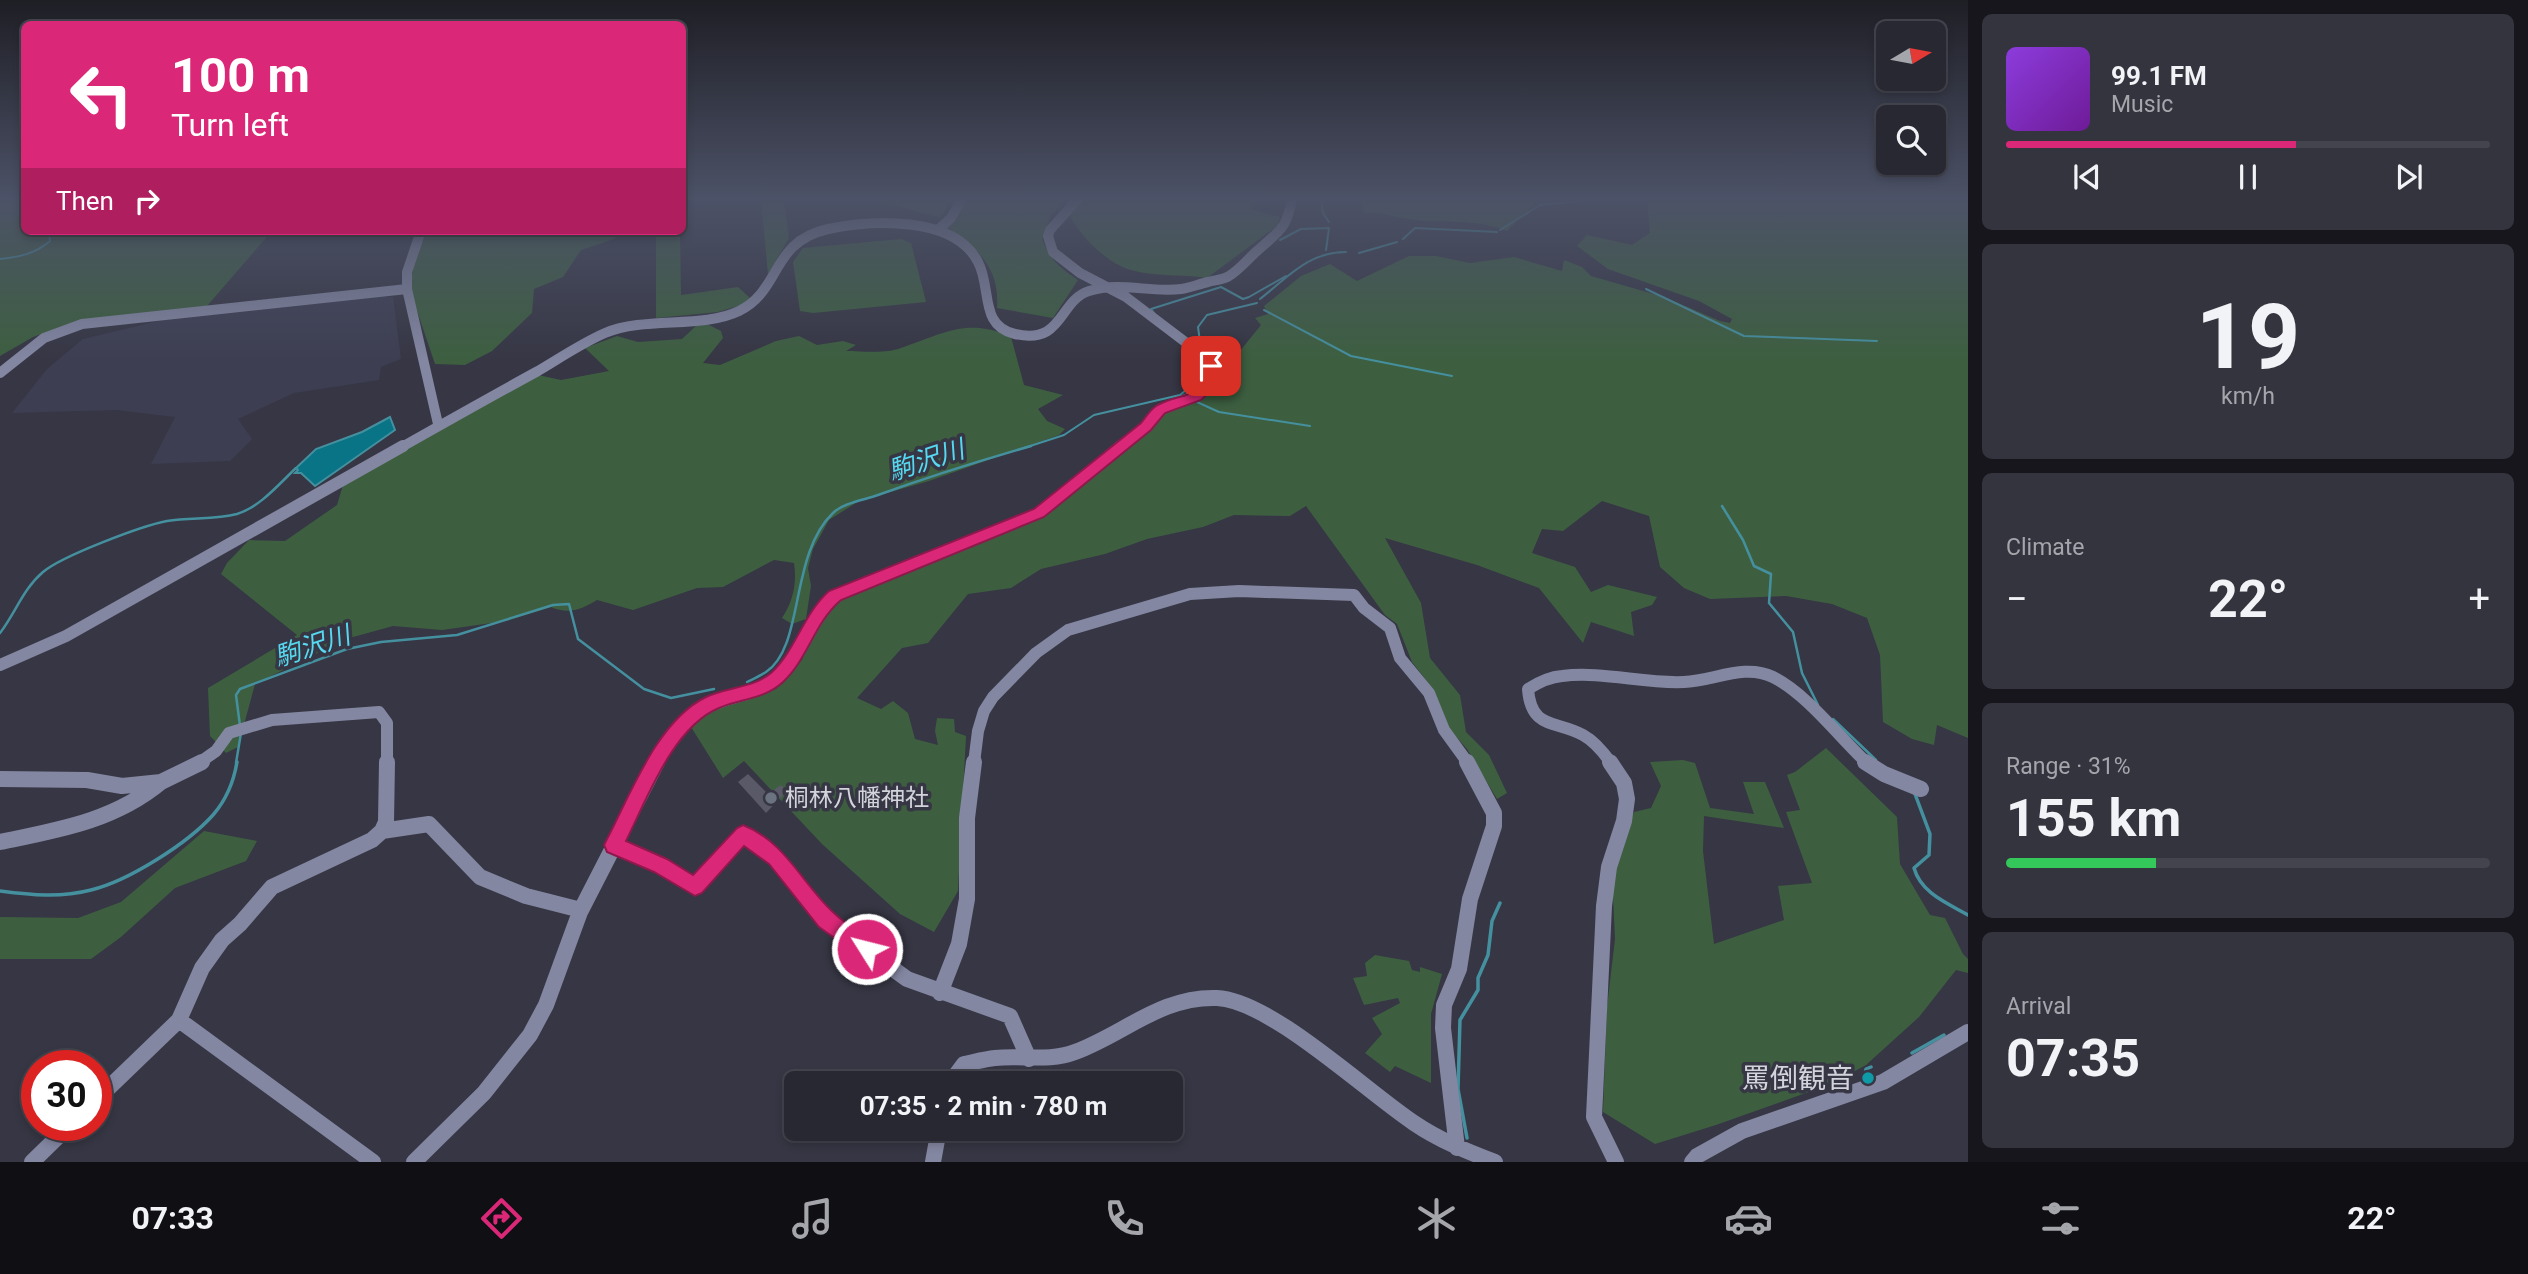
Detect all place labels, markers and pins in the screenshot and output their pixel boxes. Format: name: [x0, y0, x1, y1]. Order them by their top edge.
pin: [1181, 336, 1241, 396]
place label: 桐林八幡神社: [785, 784, 929, 812]
marker: 桐林八幡神社: [763, 790, 779, 806]
place label: 罵倒観音: [1742, 1062, 1854, 1095]
marker: 罵倒観音: [1860, 1070, 1876, 1086]

